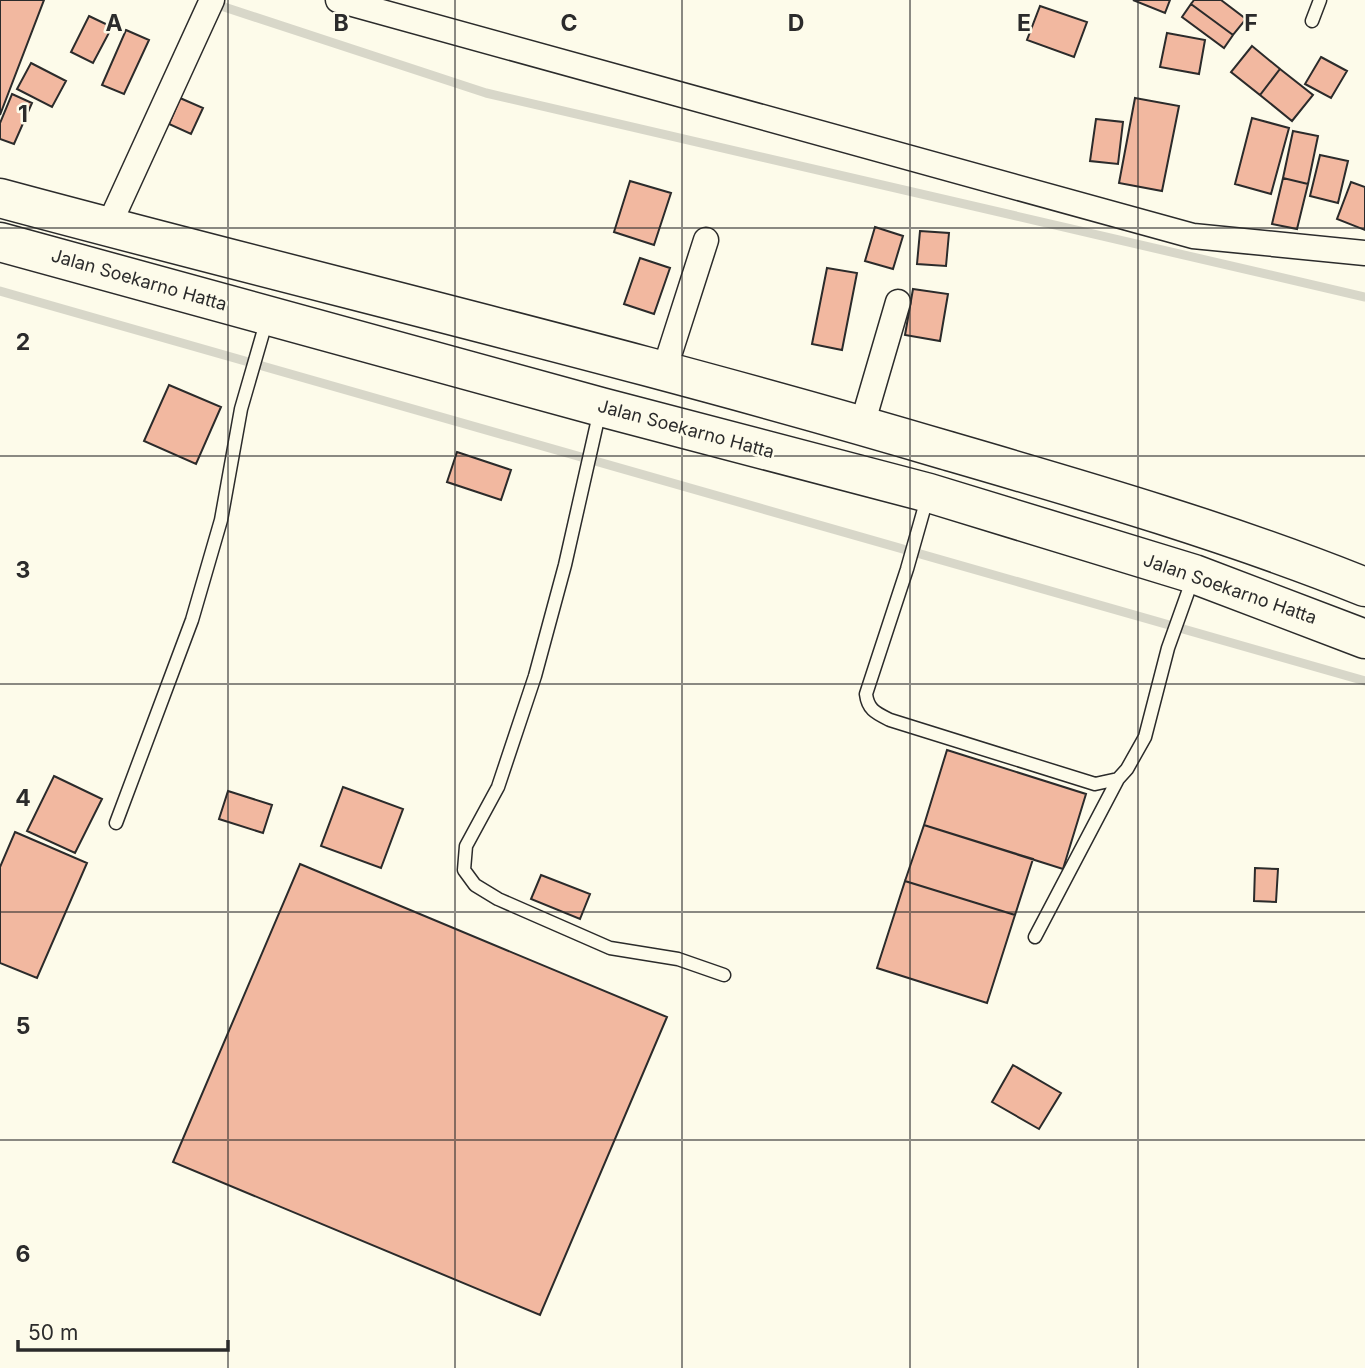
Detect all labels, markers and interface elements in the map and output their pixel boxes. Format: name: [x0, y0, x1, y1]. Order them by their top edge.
text: A: [105, 9, 123, 37]
text: B: [333, 9, 349, 37]
text: C: [560, 9, 578, 37]
text: D: [788, 9, 804, 37]
text: E: [1017, 9, 1031, 37]
text: F: [1244, 9, 1258, 37]
text: 1: [18, 100, 28, 128]
street label: Jalan Soekarno Hatta: [49, 244, 229, 315]
text: 2: [16, 328, 30, 356]
street label: Jalan Soekarno Hatta: [596, 395, 777, 462]
street label: Jalan Soekarno Hatta: [1141, 549, 1320, 628]
text: 3: [16, 556, 30, 584]
text: 4: [15, 784, 31, 812]
text: 5: [16, 1012, 30, 1040]
text: 6: [16, 1240, 30, 1268]
scale bar: [18, 1308, 228, 1352]
text: 50 m: [28, 1320, 78, 1345]

